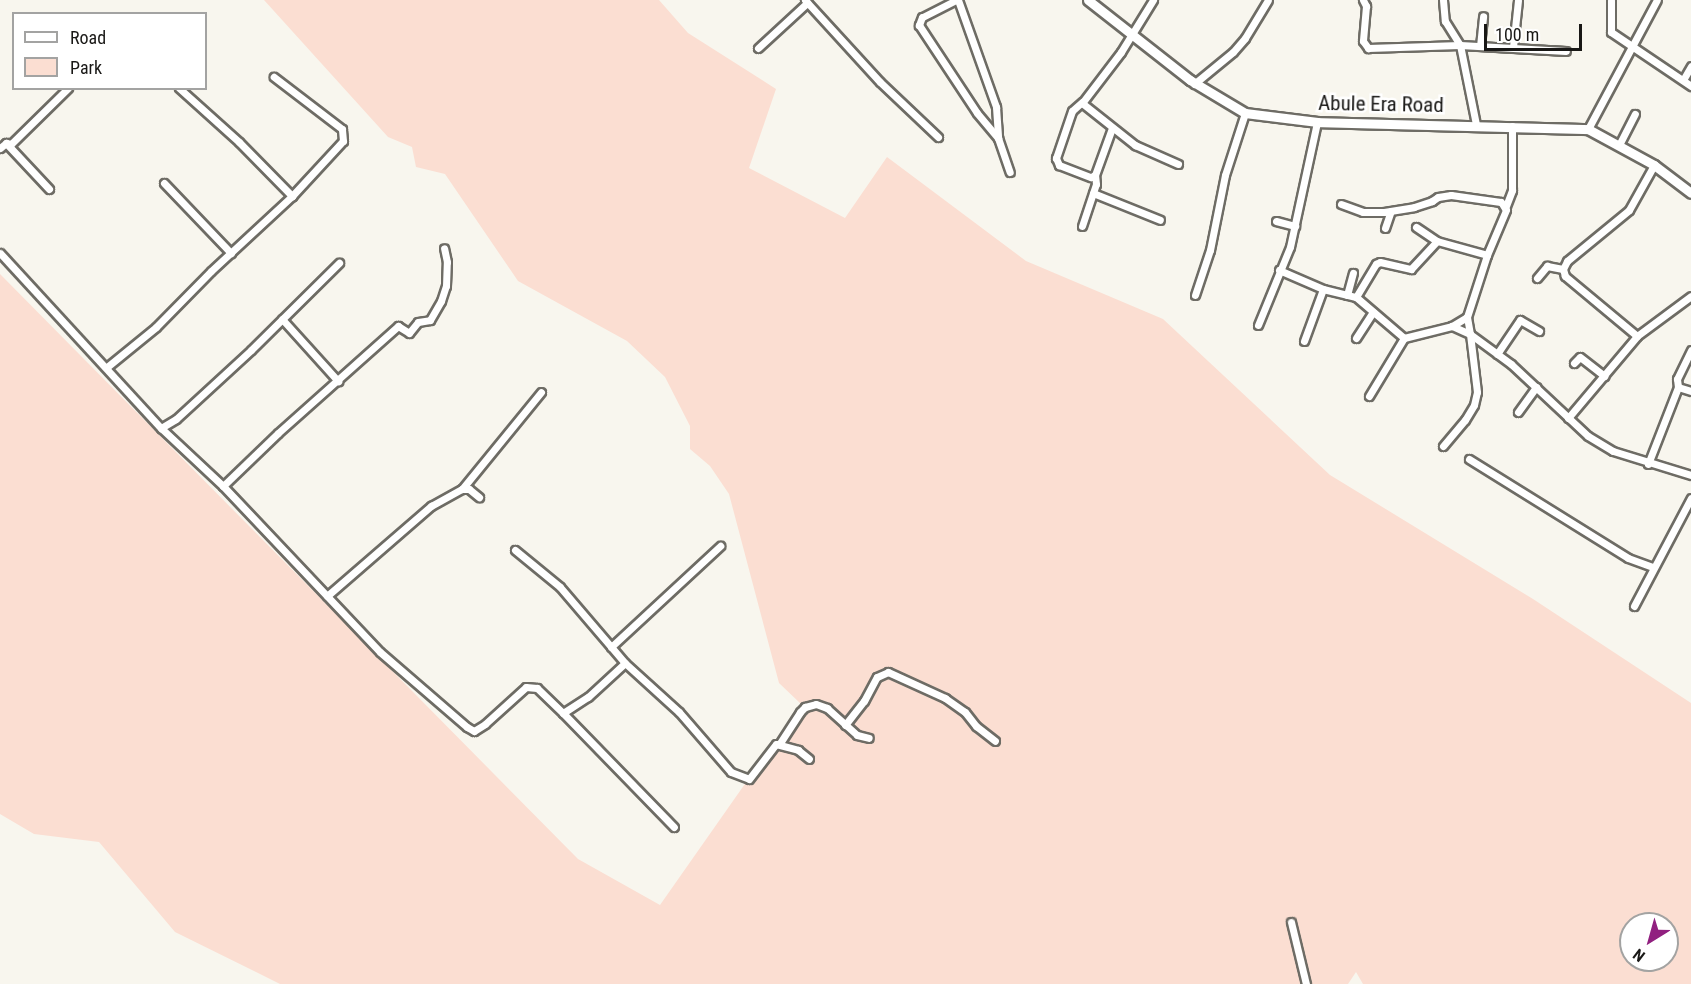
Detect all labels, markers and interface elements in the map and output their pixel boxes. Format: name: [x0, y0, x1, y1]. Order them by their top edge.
legend: [12, 12, 207, 90]
scale bar: [1487, 12, 1584, 50]
text: 100 m: [1495, 24, 1539, 45]
text: Road: [70, 27, 106, 48]
text: Park: [70, 57, 102, 78]
street label: Abule Era Road: [1318, 90, 1444, 118]
north arrow: [1619, 912, 1679, 972]
text: N: [1629, 945, 1649, 966]

